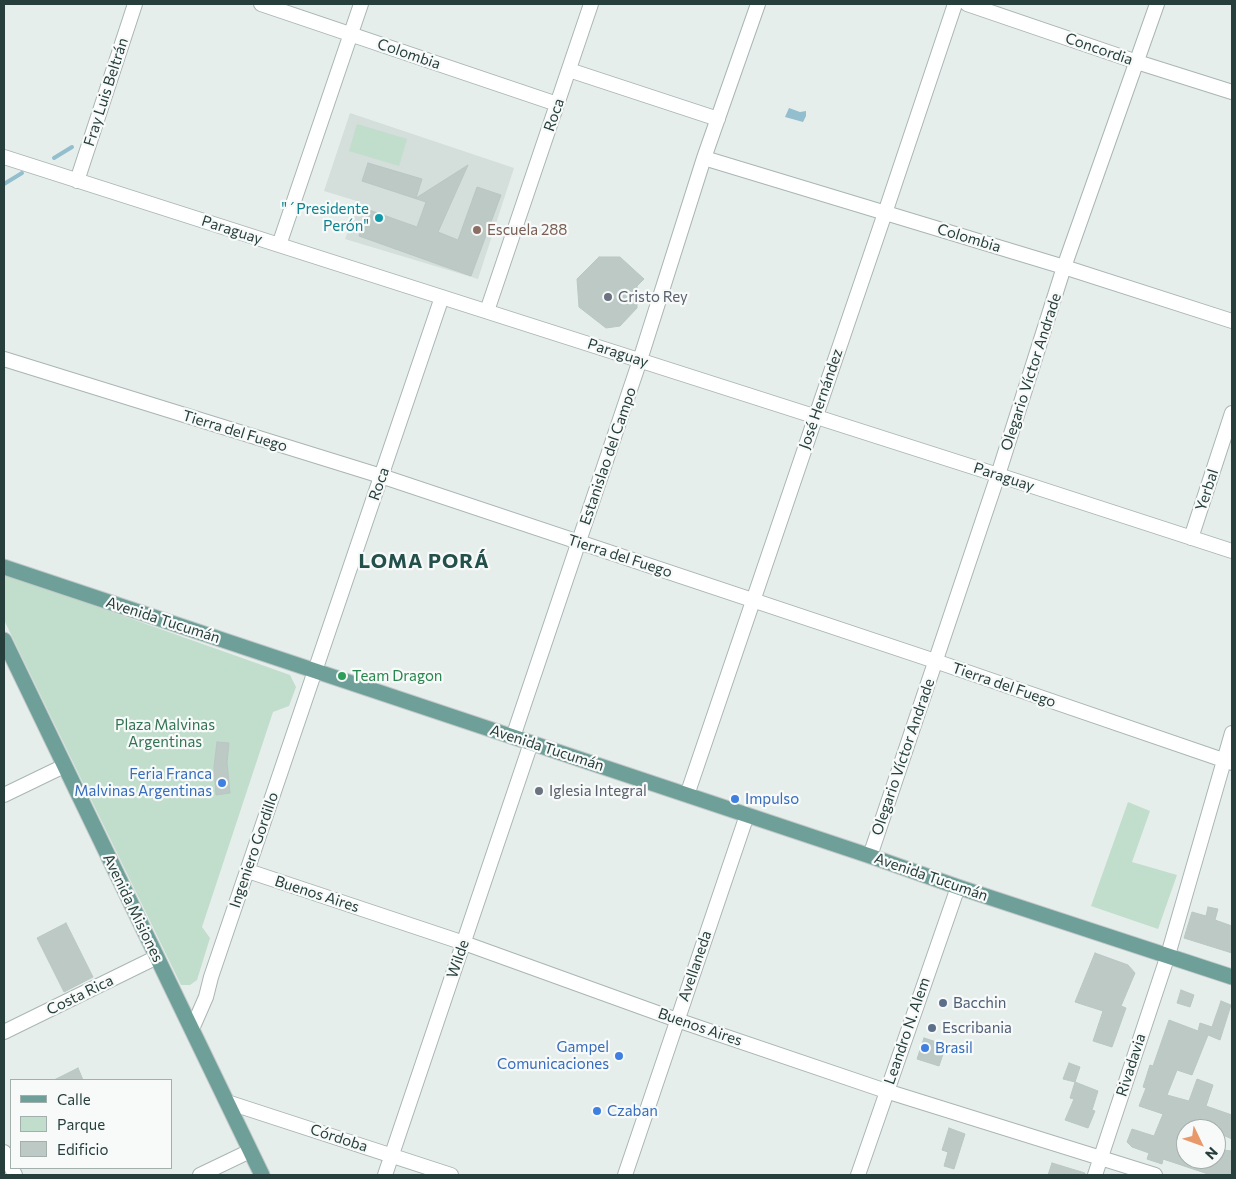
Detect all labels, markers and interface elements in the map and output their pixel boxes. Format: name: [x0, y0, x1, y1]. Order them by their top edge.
street label: Concordia: [1063, 29, 1135, 69]
street label: Colombia: [375, 35, 443, 73]
street label: Fray Luis Beltrán: [80, 36, 132, 148]
street label: Roca: [540, 96, 568, 134]
place label: "´Presidente Perón": [282, 200, 369, 235]
street label: Paraguay: [199, 212, 265, 248]
marker: "´Presidente Perón": [373, 212, 385, 224]
street label: Colombia: [935, 220, 1003, 256]
place label: Escuela 288: [487, 221, 567, 239]
marker: Escuela 288: [471, 224, 483, 236]
place label: Cristo Rey: [618, 288, 688, 306]
marker: Cristo Rey: [602, 291, 614, 303]
street label: Olegario Víctor Andrade: [997, 291, 1065, 453]
street label: Paraguay: [585, 335, 651, 371]
street label: José Hernández: [795, 346, 847, 452]
street label: Estanislao del Campo: [576, 385, 640, 527]
street label: Tierra del Fuego: [180, 406, 290, 456]
street label: Paraguay: [971, 459, 1037, 495]
street label: Roca: [365, 465, 393, 503]
street label: Yerbal: [1192, 467, 1222, 513]
street label: Tierra del Fuego: [565, 531, 675, 581]
district label: LOMA PORÁ: [357, 549, 491, 573]
street label: Avenida Tucumán: [104, 593, 222, 647]
street label: Tierra del Fuego: [950, 659, 1058, 711]
place label: Team Dragon: [352, 667, 442, 685]
marker: Team Dragon: [336, 670, 348, 682]
street label: Olegario Víctor Andrade: [868, 676, 938, 838]
park label: Plaza Malvinas Argentinas: [115, 716, 215, 751]
street label: Avenida Tucumán: [488, 721, 606, 775]
place label: Feria Franca Malvinas Argentinas: [74, 765, 212, 800]
marker: Feria Franca Malvinas Argentinas: [216, 777, 228, 789]
place label: Iglesia Integral: [549, 782, 647, 800]
marker: Iglesia Integral: [533, 785, 545, 797]
street label: Ingeniero Gordillo: [226, 790, 282, 910]
place label: Impulso: [745, 790, 799, 808]
marker: Impulso: [729, 793, 741, 805]
street label: Avenida Tucumán: [872, 849, 990, 905]
street label: Avenida Misiones: [99, 851, 167, 965]
street label: Buenos Aires: [272, 872, 362, 916]
street label: Avellaneda: [675, 928, 715, 1004]
street label: Wilde: [443, 937, 473, 981]
street label: Costa Rica: [44, 971, 116, 1019]
street label: Leandro N. Alem: [880, 975, 934, 1087]
place label: Bacchin: [953, 994, 1006, 1012]
marker: Bacchin: [937, 997, 949, 1009]
street label: Buenos Aires: [656, 1004, 744, 1050]
place label: Escribania: [942, 1019, 1012, 1037]
marker: Escribania: [926, 1022, 938, 1034]
street label: Rivadavia: [1112, 1031, 1150, 1099]
place label: Gampel Comunicaciones: [497, 1038, 609, 1073]
place label: Brasil: [935, 1039, 973, 1057]
marker: Brasil: [919, 1042, 931, 1054]
marker: Gampel Comunicaciones: [613, 1050, 625, 1062]
legend: [10, 1079, 172, 1169]
text: Calle: [57, 1090, 91, 1108]
place label: Czaban: [607, 1102, 658, 1120]
marker: Czaban: [591, 1105, 603, 1117]
text: Parque: [57, 1115, 105, 1133]
north arrow: [1176, 1119, 1226, 1169]
street label: Córdoba: [308, 1120, 370, 1156]
text: Edificio: [57, 1140, 108, 1158]
text: N: [1202, 1144, 1222, 1163]

